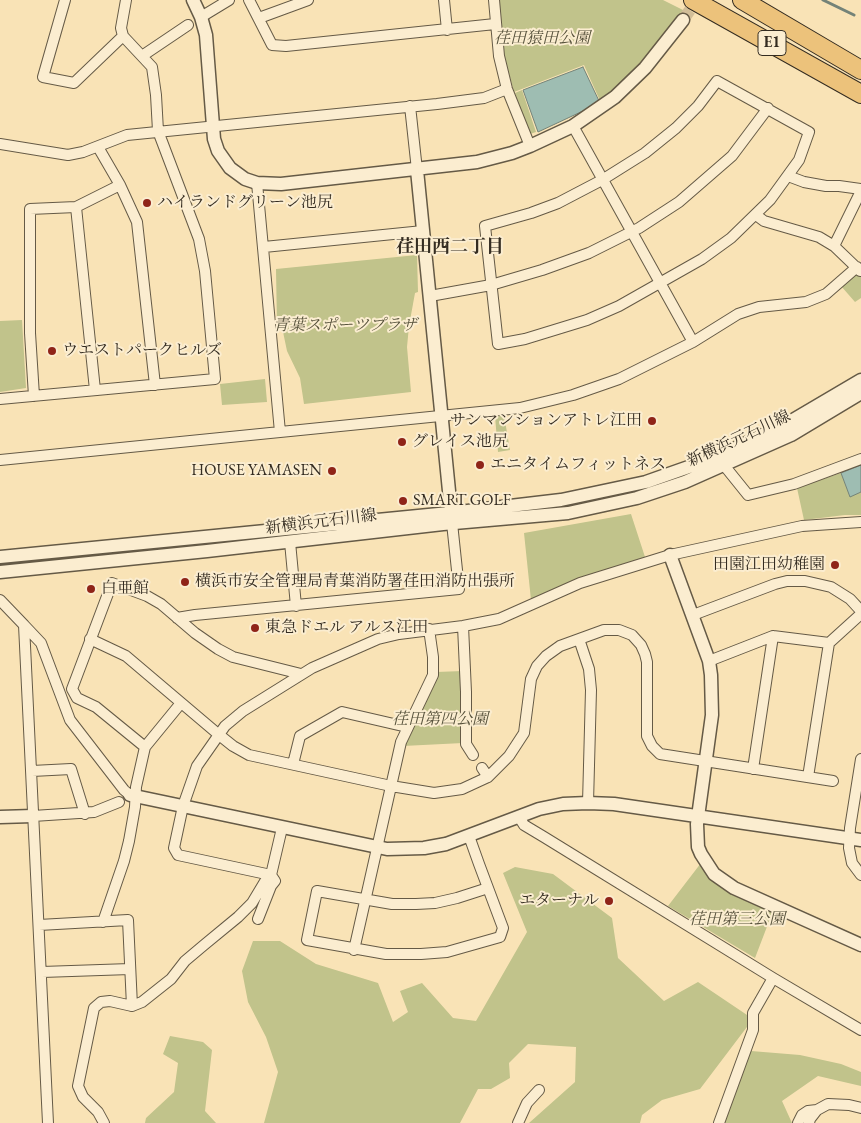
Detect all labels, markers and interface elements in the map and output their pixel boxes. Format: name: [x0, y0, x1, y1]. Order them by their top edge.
park label: 荏田猿田公園: [494, 29, 590, 49]
road number: E1: [758, 30, 786, 56]
place label: ハイランドグリーン池尻: [157, 193, 333, 213]
marker: ハイランドグリーン池尻: [141, 197, 153, 209]
district label: 荏田西二丁目: [396, 236, 504, 258]
park label: 青葉スポーツプラザ: [273, 316, 417, 336]
place label: ウエストパークヒルズ: [62, 341, 222, 361]
marker: ウエストパークヒルズ: [46, 345, 58, 357]
street label: 新横浜元石川線: [684, 407, 794, 471]
place label: サンマンションアトレ江田: [450, 411, 642, 431]
marker: サンマンションアトレ江田: [646, 415, 658, 427]
place label: グレイス池尻: [412, 432, 508, 452]
marker: グレイス池尻: [396, 436, 408, 448]
place label: エニタイムフィットネス: [490, 455, 666, 475]
marker: エニタイムフィットネス: [474, 459, 486, 471]
place label: HOUSE YAMASEN: [191, 461, 322, 481]
marker: HOUSE YAMASEN: [326, 465, 338, 477]
place label: SMART GOLF: [413, 491, 511, 511]
marker: SMART GOLF: [397, 495, 409, 507]
street label: 新横浜元石川線: [264, 506, 378, 538]
place label: 田園江田幼稚園: [713, 555, 825, 575]
marker: 田園江田幼稚園: [829, 559, 841, 571]
place label: 横浜市安全管理局青葉消防署荏田消防出張所: [195, 572, 515, 592]
marker: 横浜市安全管理局青葉消防署荏田消防出張所: [179, 576, 191, 588]
place label: 白亜館: [101, 579, 149, 599]
marker: 白亜館: [85, 583, 97, 595]
place label: 東急ドエル アルス江田: [265, 618, 428, 638]
marker: 東急ドエル アルス江田: [249, 622, 261, 634]
park label: 荏田第四公園: [392, 710, 488, 730]
place label: エターナル: [519, 891, 599, 911]
marker: エターナル: [603, 895, 615, 907]
park label: 荏田第三公園: [689, 910, 785, 930]

